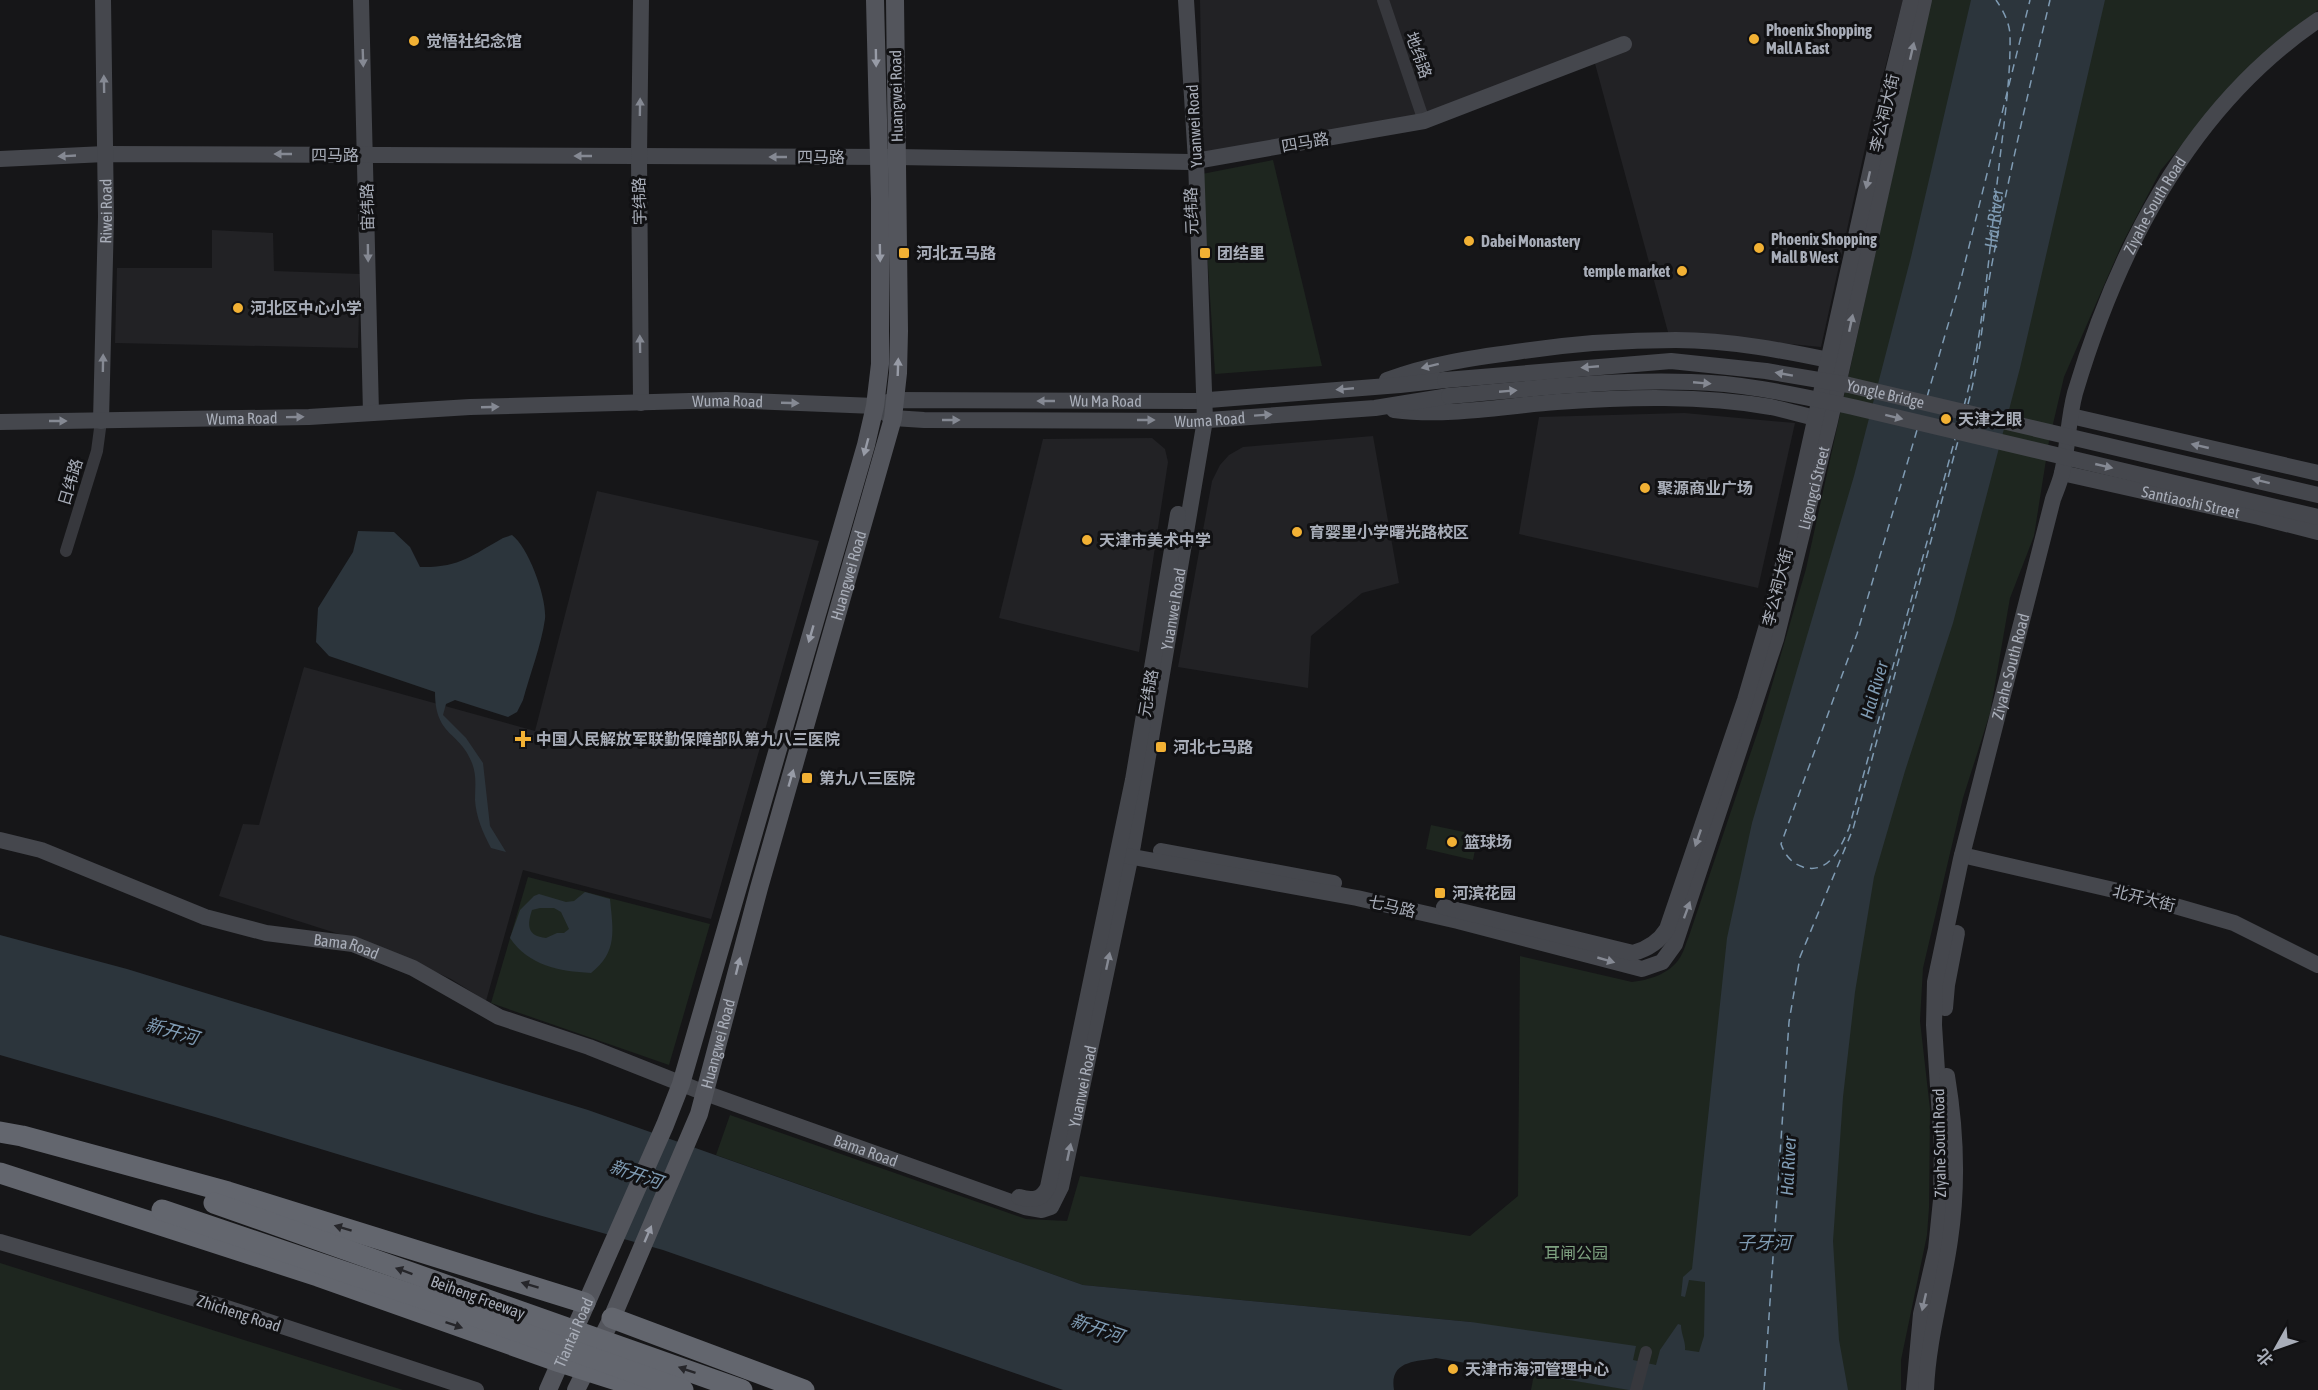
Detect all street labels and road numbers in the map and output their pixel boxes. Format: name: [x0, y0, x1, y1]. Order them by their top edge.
street label: 地纬路: [1403, 29, 1435, 81]
street label: Huangwei Road: [886, 50, 907, 142]
street label: 李公祠大街: [1866, 72, 1902, 154]
street label: Yuanwei Road: [1183, 84, 1205, 168]
street label: 四马路: [1280, 129, 1330, 155]
street label: 四马路: [311, 146, 359, 164]
street label: 四马路: [797, 148, 845, 166]
street label: Ziyahe South Road: [2120, 153, 2189, 257]
street label: 宇纬路: [630, 177, 648, 225]
street label: Riwei Road: [96, 179, 115, 244]
street label: 宙纬路: [358, 183, 376, 231]
street label: 元纬路: [1181, 187, 1201, 235]
street label: Yongle Bridge: [1845, 376, 1926, 411]
street label: Wuma Road: [692, 391, 763, 410]
street label: Wu Ma Road: [1069, 392, 1142, 410]
street label: Wuma Road: [1174, 408, 1246, 430]
street label: Wuma Road: [206, 409, 278, 428]
street label: Ligongci Street: [1794, 444, 1833, 531]
street label: 日纬路: [54, 456, 86, 508]
street label: Santiaoshi Street: [2140, 482, 2242, 522]
street label: Huangwei Road: [827, 529, 869, 622]
street label: 李公祠大街: [1759, 546, 1795, 628]
street label: Yuanwei Road: [1157, 567, 1189, 652]
street label: Ziyahe South Road: [1988, 611, 2032, 722]
street label: 元纬路: [1135, 668, 1161, 718]
street label: 北开大街: [2111, 882, 2177, 914]
street label: 七马路: [1367, 892, 1417, 920]
street label: Bama Road: [313, 930, 382, 962]
street label: Huangwei Road: [697, 997, 738, 1091]
street label: Yuanwei Road: [1065, 1044, 1100, 1129]
street label: Ziyahe South Road: [1929, 1088, 1950, 1198]
street label: Bama Road: [831, 1131, 900, 1170]
street label: Beiheng Freeway: [428, 1272, 528, 1323]
street label: Zhicheng Road: [195, 1291, 283, 1336]
street label: Tiantai Road: [550, 1295, 597, 1370]

